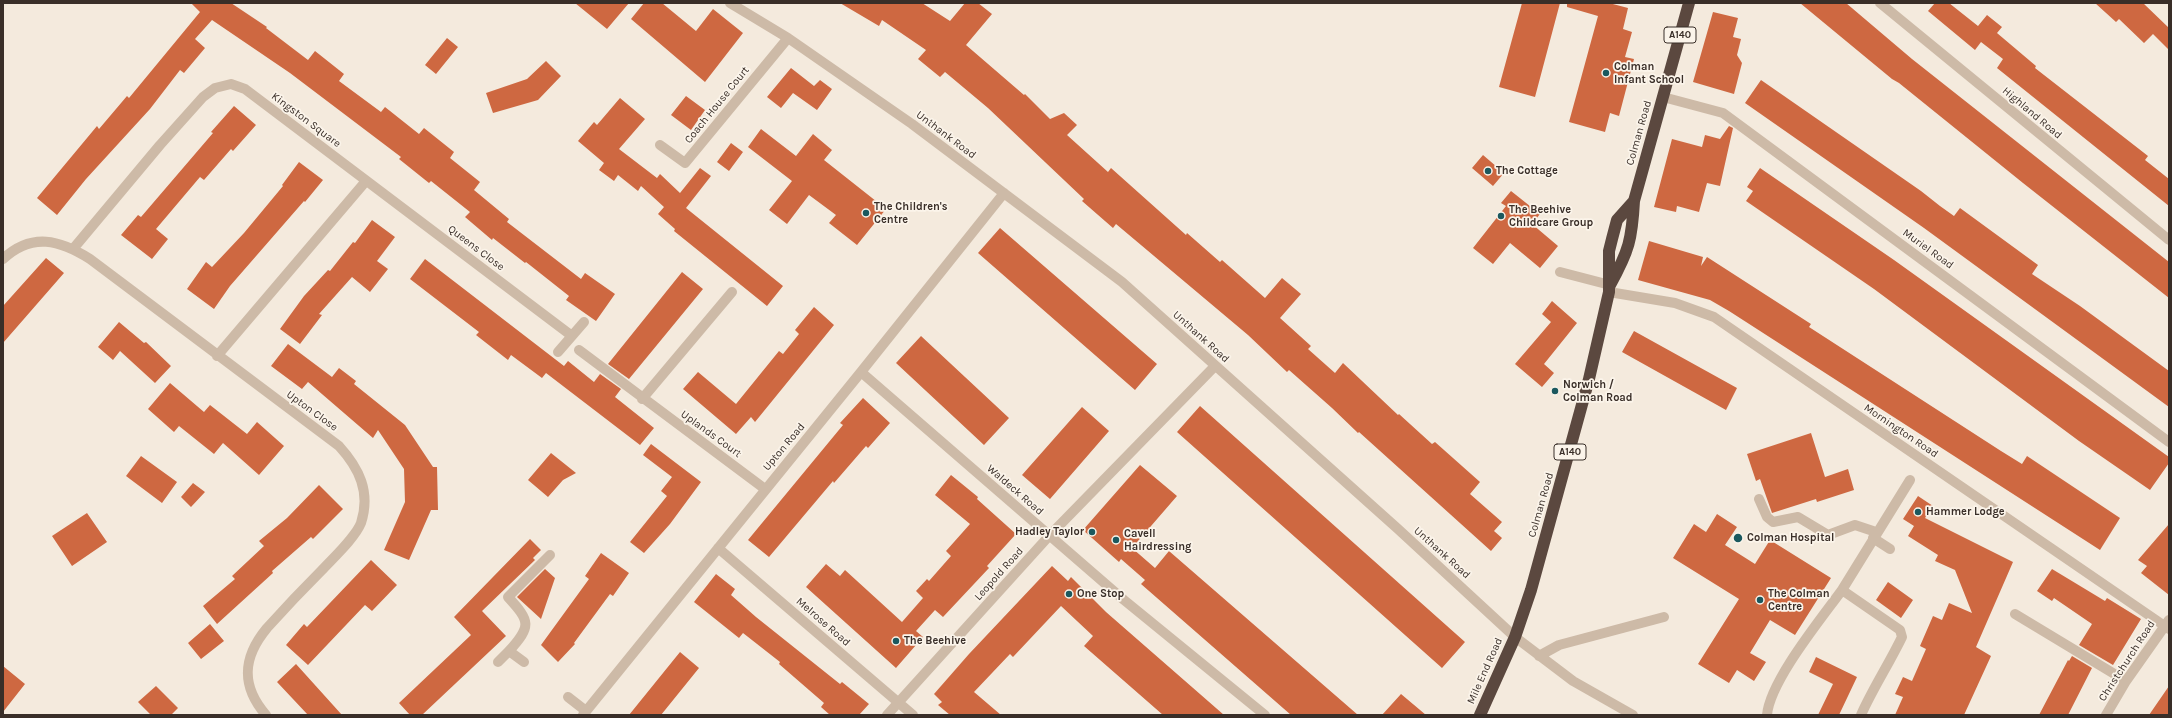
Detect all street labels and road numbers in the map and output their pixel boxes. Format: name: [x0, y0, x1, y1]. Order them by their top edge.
road number: A140: [1664, 27, 1696, 43]
street label: Coach House Court: [682, 64, 752, 146]
street label: Highland Road: [2000, 84, 2064, 142]
street label: Kingston Square: [269, 90, 343, 150]
street label: Colman Road: [1623, 99, 1655, 167]
street label: Unthank Road: [914, 108, 978, 162]
street label: Queens Close: [445, 222, 507, 274]
street label: Muriel Road: [1900, 226, 1956, 272]
street label: Unthank Road: [1170, 308, 1232, 366]
street label: Upton Close: [284, 388, 340, 434]
street label: Mornington Road: [1861, 401, 1941, 461]
street label: Uplands Court: [678, 408, 744, 460]
street label: Upton Road: [760, 420, 808, 474]
road number: A140: [1554, 444, 1586, 460]
street label: Waldeck Road: [984, 462, 1046, 518]
street label: Colman Road: [1525, 471, 1557, 539]
street label: Unthank Road: [1411, 524, 1473, 582]
street label: Leopold Road: [972, 545, 1026, 603]
street label: Melrose Road: [793, 595, 853, 649]
street label: Christchurch Road: [2096, 618, 2158, 704]
street label: Mile End Road: [1464, 636, 1506, 706]

